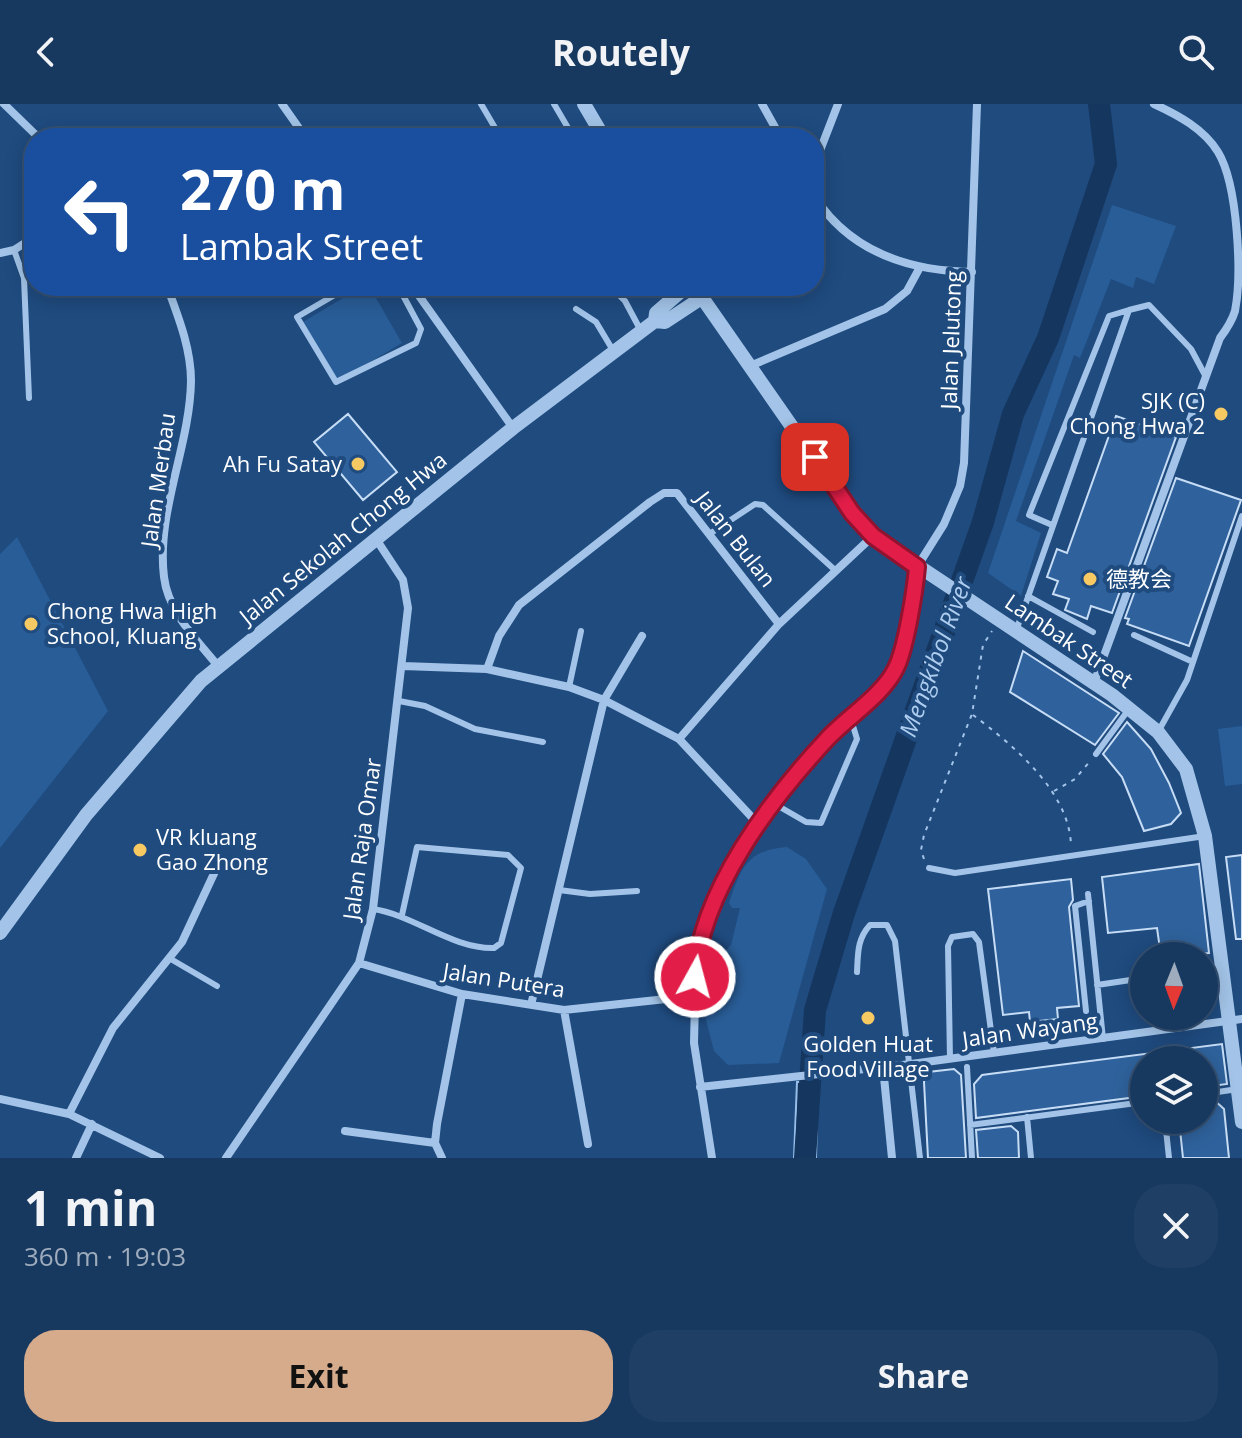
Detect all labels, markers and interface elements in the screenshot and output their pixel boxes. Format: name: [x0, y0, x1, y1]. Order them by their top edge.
text: Routely: [552, 28, 690, 77]
icon: back: [24, 30, 68, 74]
icon: search: [1174, 30, 1218, 74]
text: 270 m: [180, 150, 346, 226]
icon: left: [48, 160, 152, 264]
text: Lambak Street: [180, 222, 423, 271]
street label: Jalan Jelutong: [933, 270, 967, 412]
place label: SJK (C) Chong Hwa 2: [1069, 385, 1205, 440]
marker: SJK (C) Chong Hwa 2: [1212, 405, 1230, 423]
street label: Jalan Merbau: [132, 411, 181, 551]
pin: [781, 423, 849, 491]
icon: arrive: [793, 435, 837, 479]
street label: Jalan Sekolah Chong Hwa: [231, 444, 452, 631]
place label: Ah Fu Satay: [223, 448, 343, 478]
marker: Ah Fu Satay: [349, 455, 367, 473]
street label: Jalan Bulan: [689, 483, 784, 593]
place label: 德教会: [1106, 563, 1172, 593]
water label: Mengkibol River: [890, 570, 979, 741]
marker: 德教会: [1081, 570, 1099, 588]
street label: Lambak Street: [1000, 586, 1140, 694]
place label: Chong Hwa High School, Kluang: [47, 595, 217, 650]
marker: Chong Hwa High School, Kluang: [22, 615, 40, 633]
street label: Jalan Raja Omar: [335, 756, 387, 924]
place label: VR kluang Gao Zhong: [156, 821, 268, 876]
marker: VR kluang Gao Zhong: [131, 841, 149, 859]
position arrow: [653, 935, 737, 1019]
north arrow: [1130, 942, 1218, 1030]
map controls: [1130, 942, 1218, 1134]
street label: Jalan Putera: [439, 954, 567, 1003]
street label: Jalan Wayang: [958, 1005, 1100, 1054]
marker: Golden Huat Food Village: [859, 1009, 877, 1027]
place label: Golden Huat Food Village: [803, 1028, 933, 1083]
button: layers: [1130, 1046, 1218, 1134]
text: 1 min: [24, 1175, 157, 1240]
button: close: [1134, 1184, 1218, 1268]
text: 360 m · 19:03: [24, 1238, 186, 1274]
button: Exit: [24, 1330, 613, 1422]
button: Share: [629, 1330, 1218, 1422]

